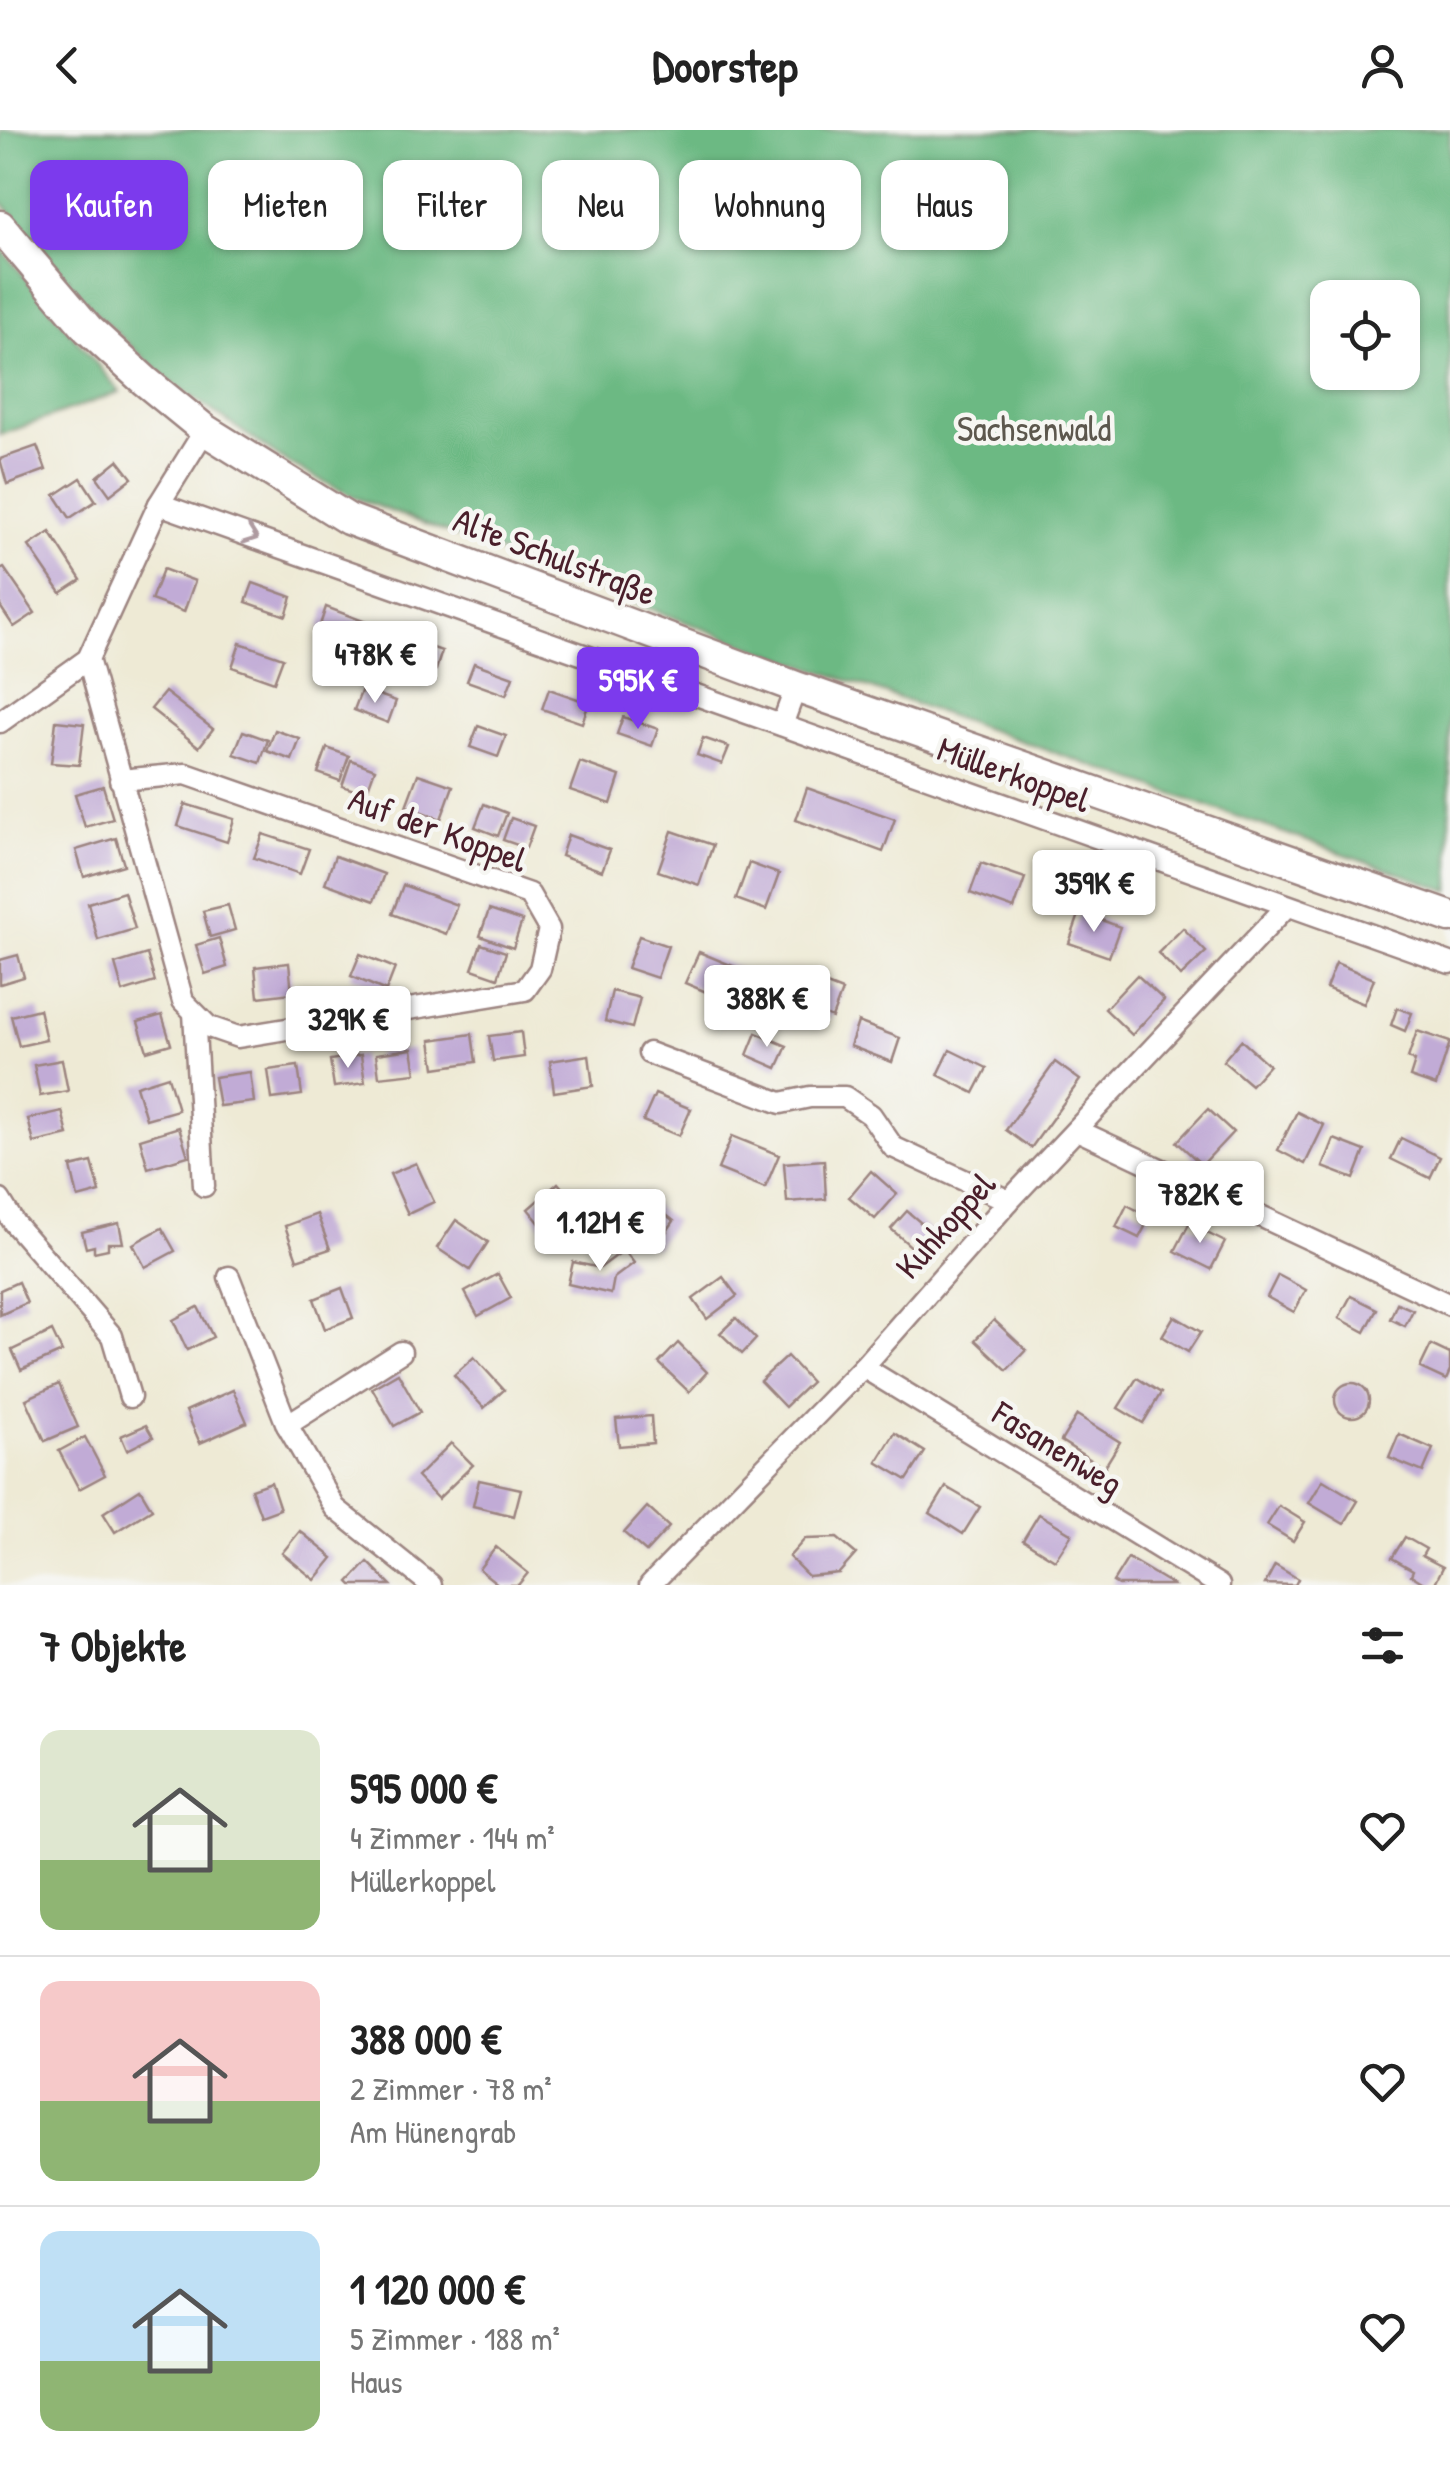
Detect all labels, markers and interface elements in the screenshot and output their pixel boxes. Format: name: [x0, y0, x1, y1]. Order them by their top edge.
text: Doorstep: [653, 35, 797, 96]
icon: back: [40, 38, 95, 93]
icon: person: [1355, 38, 1410, 93]
chip: Kaufen: [30, 160, 188, 250]
chip: Mieten: [208, 160, 363, 250]
chip: Filter: [383, 160, 522, 250]
chip: Neu: [542, 160, 659, 250]
chip: Wohnung: [679, 160, 861, 250]
chip: Haus: [881, 160, 1008, 250]
map controls: [1310, 280, 1420, 390]
button: locate: [1310, 280, 1420, 390]
park label: Sachsenwald: [957, 405, 1111, 452]
street label: Alte Schulstraße: [447, 496, 663, 616]
one-way arrow: [242, 525, 259, 545]
pin: 478K €: [294, 621, 456, 706]
text: 478K €: [334, 632, 416, 675]
pin: 595K €: [557, 647, 719, 732]
text: 595K €: [599, 658, 677, 701]
street label: Müllerkoppel: [931, 725, 1097, 824]
street label: Auf der Koppel: [342, 775, 534, 883]
pin: 359K €: [1013, 850, 1175, 935]
text: 359K €: [1054, 861, 1134, 904]
pin: 388K €: [686, 965, 848, 1050]
text: 388K €: [726, 976, 808, 1019]
pin: 329K €: [267, 986, 429, 1071]
text: 329K €: [308, 997, 388, 1040]
street label: Kuhkoppel: [884, 1161, 1006, 1289]
pin: 782K €: [1119, 1161, 1281, 1246]
text: 782K €: [1158, 1172, 1242, 1215]
pin: 1.12M €: [508, 1189, 692, 1274]
text: 1.12M €: [557, 1200, 643, 1243]
street label: Fasanenweg: [983, 1389, 1132, 1506]
text: 7 Objekte: [40, 1617, 186, 1674]
icon: filters: [1355, 1618, 1410, 1673]
text: 595 000 €: [350, 1759, 497, 1816]
icon: home: [120, 1770, 240, 1890]
icon: heart: [1355, 1803, 1410, 1858]
text: 4 Zimmer · 144 m²: [350, 1816, 555, 1859]
text: Müllerkoppel: [350, 1859, 496, 1902]
text: 388 000 €: [350, 2010, 501, 2067]
icon: home: [120, 2021, 240, 2141]
icon: heart: [1355, 2054, 1410, 2109]
text: 2 Zimmer · 78 m²: [350, 2067, 552, 2110]
text: Am Hünengrab: [350, 2110, 516, 2153]
text: 1 120 000 €: [350, 2260, 525, 2317]
icon: home: [120, 2271, 240, 2391]
icon: heart: [1355, 2304, 1410, 2359]
text: 5 Zimmer · 188 m²: [350, 2317, 560, 2360]
text: Haus: [350, 2360, 403, 2403]

